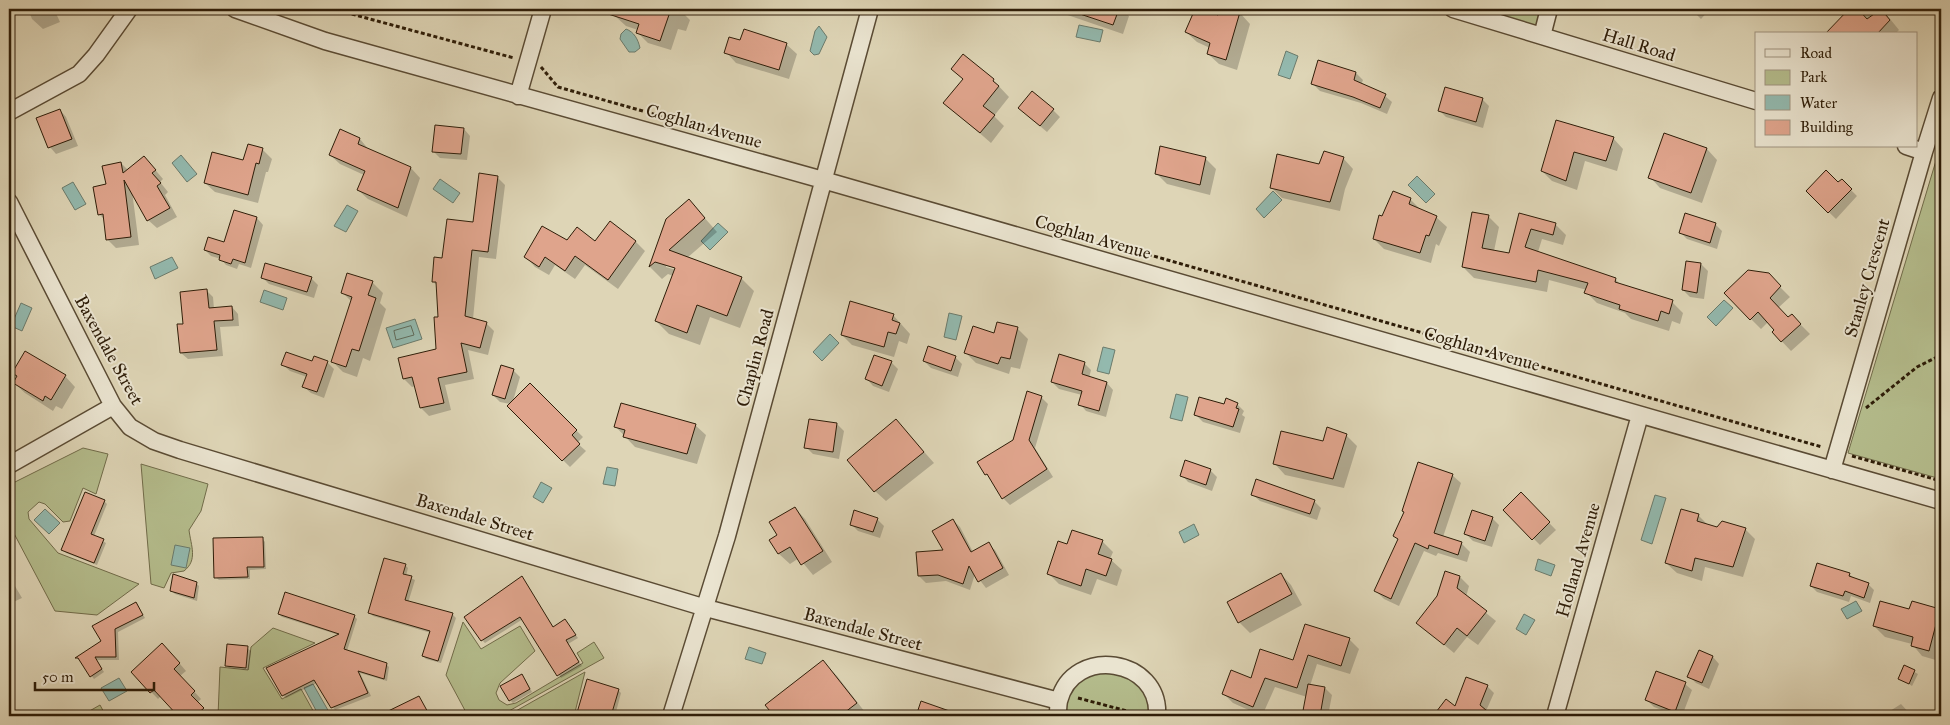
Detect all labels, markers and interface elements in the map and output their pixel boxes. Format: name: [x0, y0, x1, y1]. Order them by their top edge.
street label: Hall Road: [1600, 23, 1678, 67]
legend: [1755, 32, 1918, 148]
text: Road: [1800, 44, 1832, 62]
text: Park: [1800, 68, 1827, 86]
text: Water: [1800, 94, 1837, 112]
street label: Coghlan Avenue: [643, 99, 765, 154]
text: Building: [1800, 118, 1854, 136]
street label: Coghlan Avenue: [1032, 210, 1154, 265]
street label: Stanley Crescent: [1840, 215, 1895, 340]
street label: Baxendale Street: [70, 291, 149, 409]
street label: Chaplin Road: [731, 307, 779, 409]
street label: Coghlan Avenue: [1421, 322, 1543, 377]
street label: Baxendale Street: [413, 489, 537, 546]
street label: Holland Avenue: [1551, 500, 1605, 620]
street label: Baxendale Street: [801, 603, 925, 656]
scale bar: [35, 660, 154, 692]
text: 50 m: [42, 668, 74, 686]

